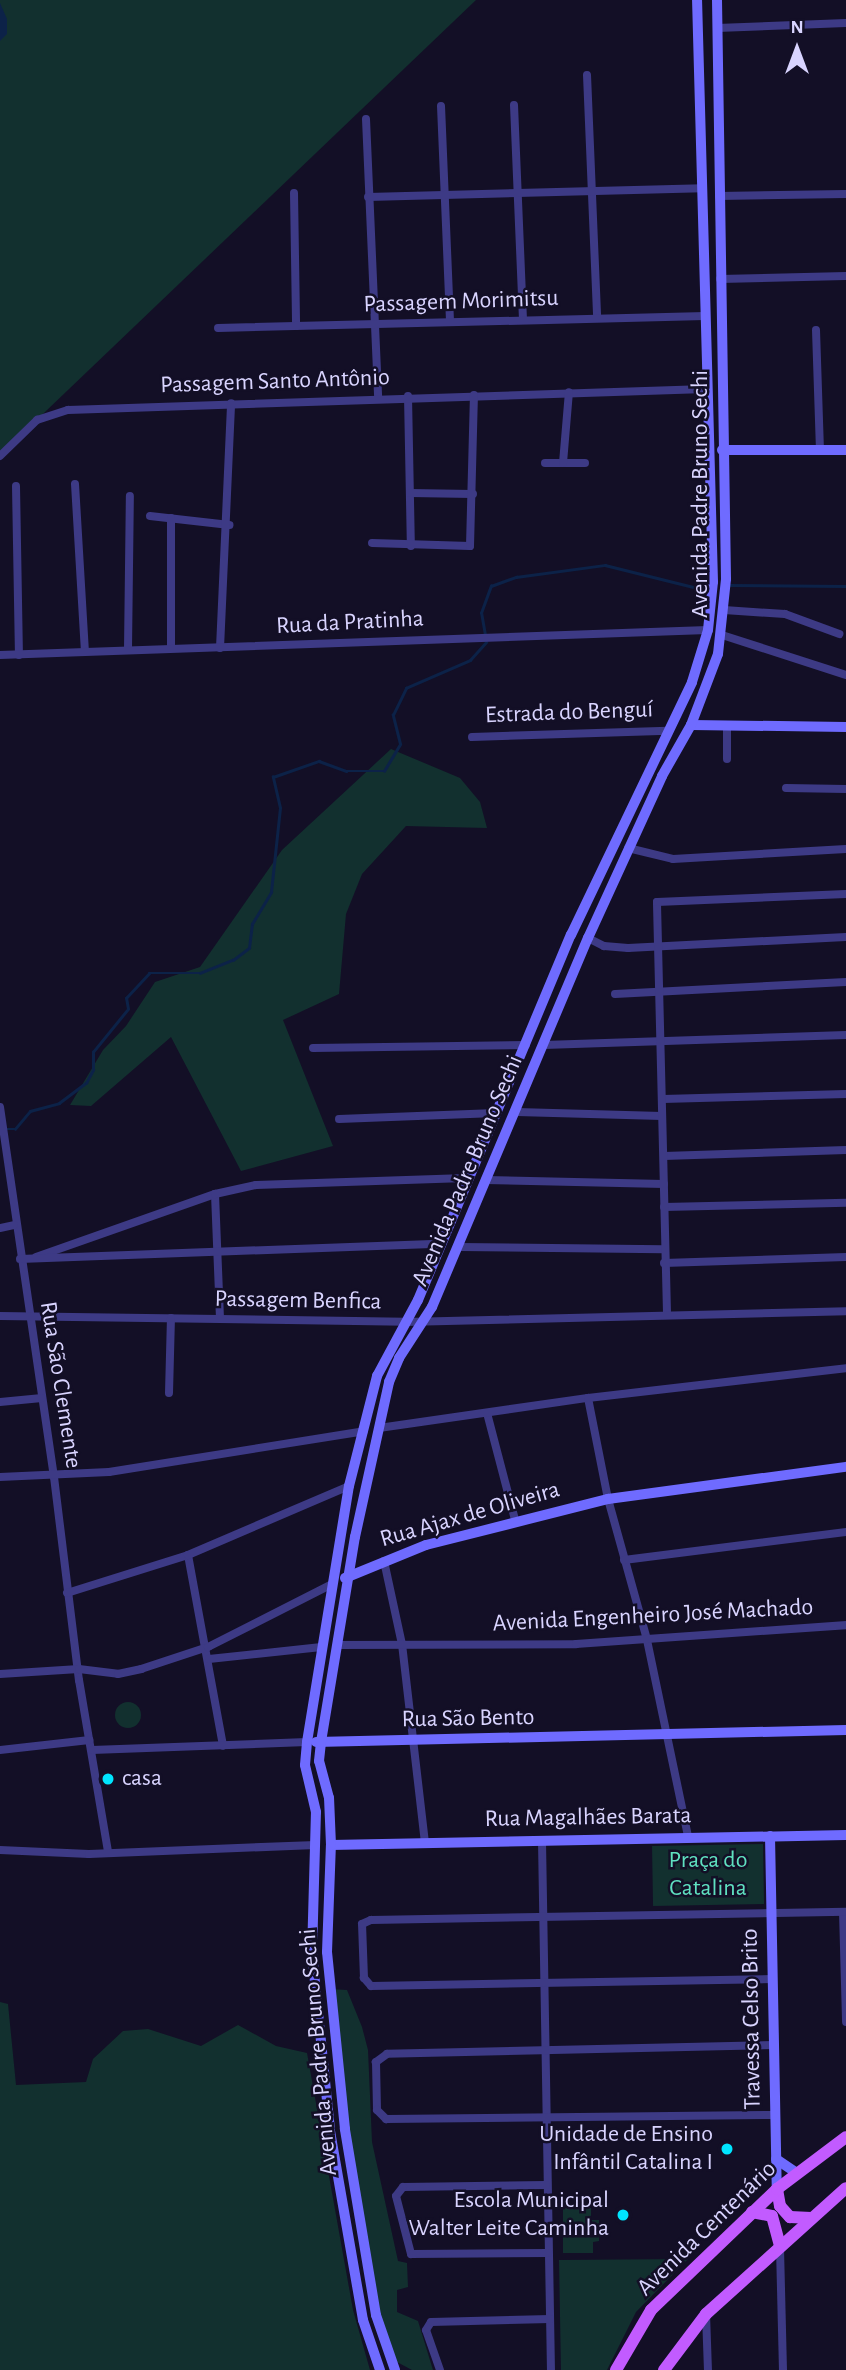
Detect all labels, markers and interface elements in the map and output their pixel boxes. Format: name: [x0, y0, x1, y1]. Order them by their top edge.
north arrow: [762, 14, 832, 84]
text: N: [790, 18, 804, 37]
street label: Passagem Morimitsu: [363, 284, 559, 320]
street label: Passagem Santo Antônio: [160, 364, 390, 400]
street label: Avenida Padre Bruno Sechi: [687, 370, 715, 618]
street label: Rua da Pratinha: [275, 605, 425, 641]
street label: Estrada do Benguí: [484, 696, 654, 730]
street label: Avenida Padre Bruno Sechi: [406, 1051, 530, 1291]
street label: Passagem Benfica: [214, 1285, 382, 1317]
street label: Rua São Clemente: [33, 1300, 87, 1470]
street label: Rua Ajax de Oliveira: [377, 1476, 563, 1554]
street label: Avenida Engenheiro José Machado: [492, 1593, 814, 1639]
street label: Rua São Bento: [401, 1703, 535, 1735]
place label: casa: [122, 1765, 162, 1793]
marker: casa: [100, 1771, 116, 1787]
street label: Rua Magalhães Barata: [484, 1802, 692, 1834]
park label: Praça do Catalina: [669, 1847, 747, 1903]
street label: Avenida Padre Bruno Sechi: [294, 1927, 344, 2177]
street label: Travessa Celso Brito: [736, 1928, 768, 2110]
place label: Unidade de Ensino Infântil Catalina I: [539, 2121, 713, 2177]
marker: Unidade de Ensino Infântil Catalina I: [719, 2141, 735, 2157]
street label: Avenida Centenário: [631, 2155, 783, 2303]
place label: Escola Municipal Walter Leite Caminha: [409, 2187, 609, 2243]
marker: Escola Municipal Walter Leite Caminha: [615, 2207, 631, 2223]

